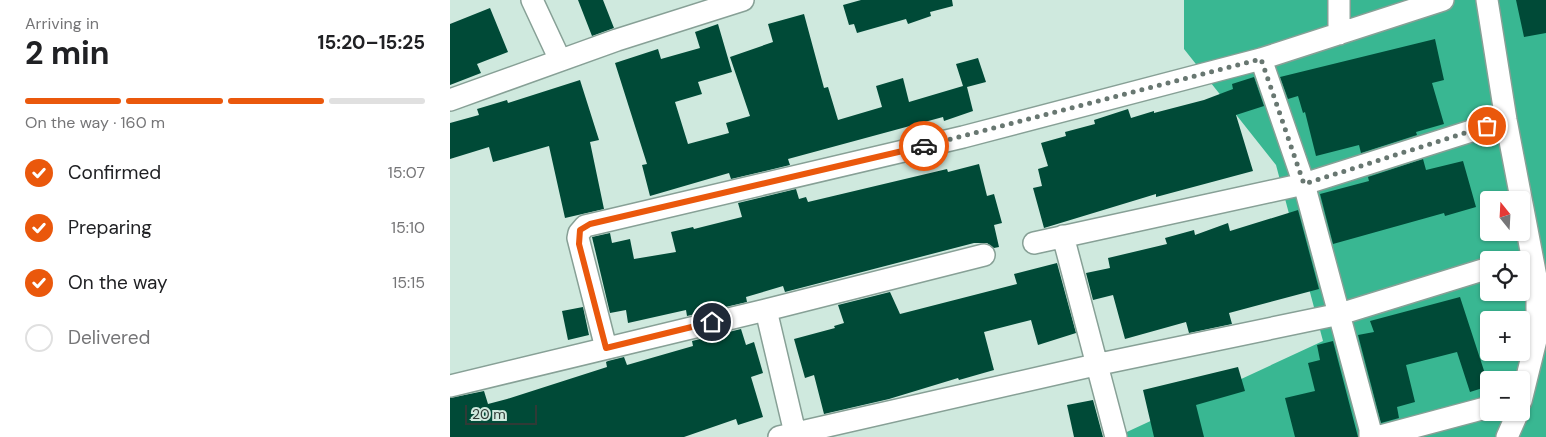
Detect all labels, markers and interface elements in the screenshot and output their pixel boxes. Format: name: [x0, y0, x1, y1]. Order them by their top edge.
text: Arriving in: [25, 13, 99, 34]
text: 15:20–15:25: [318, 30, 425, 55]
text: 2 min: [25, 32, 110, 74]
pin: [1466, 105, 1508, 147]
text: On the way · 160 m: [25, 112, 165, 133]
icon: bag: [1473, 112, 1501, 140]
courier: [899, 121, 949, 171]
icon: car: [910, 132, 938, 160]
icon: check: [25, 159, 53, 187]
text: Confirmed: [68, 160, 161, 185]
text: 15:07: [388, 162, 425, 183]
north arrow: [1480, 191, 1530, 241]
map controls: [1480, 191, 1530, 421]
icon: check: [25, 214, 53, 242]
text: Preparing: [68, 215, 152, 240]
text: 15:10: [391, 217, 425, 238]
button: locate: [1480, 251, 1530, 301]
icon: check: [25, 269, 53, 297]
text: On the way: [68, 270, 168, 295]
text: 15:15: [392, 272, 425, 293]
pin: [691, 301, 733, 343]
icon: home: [698, 308, 726, 336]
button: +: [1480, 311, 1530, 361]
text: Delivered: [68, 325, 150, 350]
button: −: [1480, 371, 1530, 421]
scale bar: [465, 402, 538, 425]
text: 20 m: [472, 405, 506, 423]

